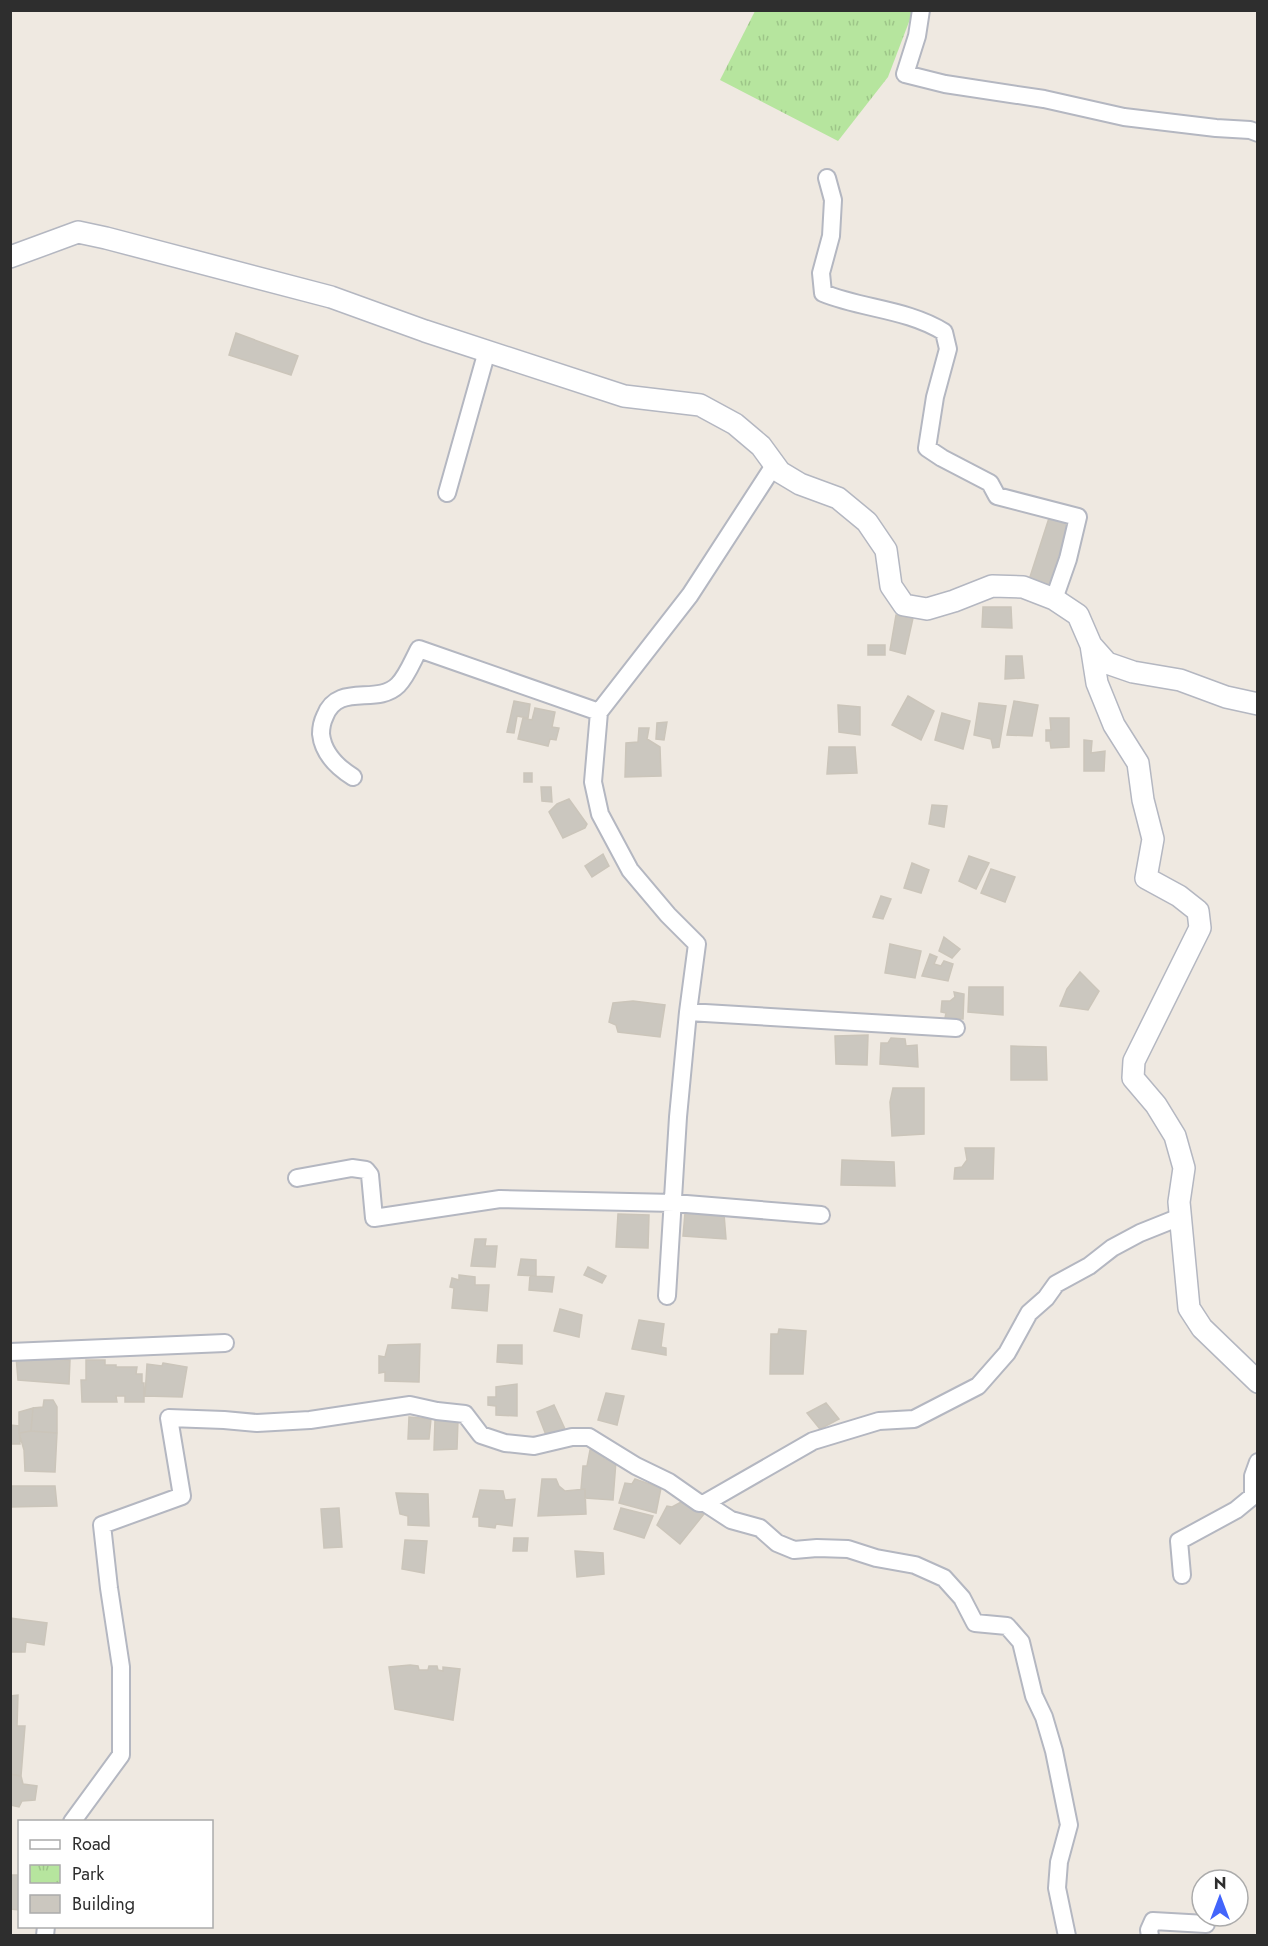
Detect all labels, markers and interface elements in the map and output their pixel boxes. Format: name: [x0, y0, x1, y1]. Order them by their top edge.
legend: [18, 1820, 213, 1928]
text: Road: [72, 1831, 111, 1857]
text: Park: [72, 1861, 104, 1887]
north arrow: [1190, 1868, 1250, 1928]
text: N: [1214, 1872, 1226, 1895]
text: Building: [72, 1891, 135, 1917]

